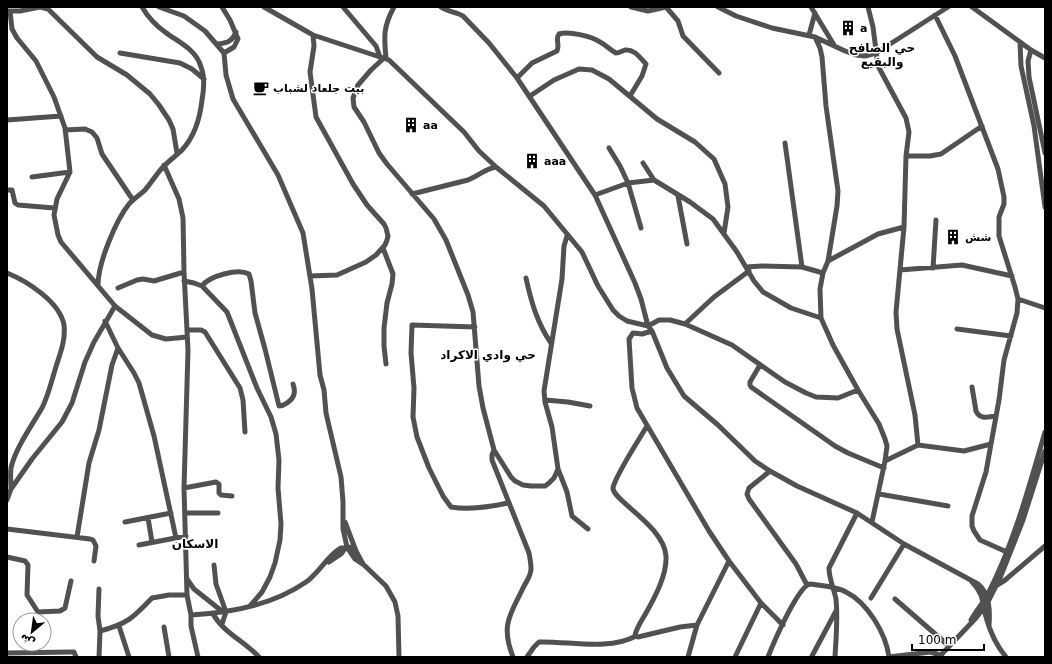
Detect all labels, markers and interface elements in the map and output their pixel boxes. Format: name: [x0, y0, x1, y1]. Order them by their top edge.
building icon: a: [839, 19, 857, 37]
place label: a: [860, 22, 867, 35]
district label: حي الصافح والبقيع: [849, 41, 915, 70]
cafe icon: بيت جلعاد لشباب: [252, 79, 270, 97]
place label: بيت جلعاد لشباب: [273, 82, 364, 95]
building icon: aa: [402, 116, 420, 134]
place label: aa: [423, 119, 438, 132]
building icon: aaa: [523, 152, 541, 170]
place label: aaa: [544, 155, 566, 168]
building icon: شش: [944, 228, 962, 246]
place label: شش: [965, 231, 991, 244]
district label: حي وادي الاكراد: [440, 348, 536, 363]
district label: الاسكان: [172, 537, 218, 551]
north arrow: [12, 612, 52, 652]
scale bar: [912, 626, 984, 652]
text: ش: [18, 631, 37, 650]
text: 100 m: [918, 633, 956, 647]

